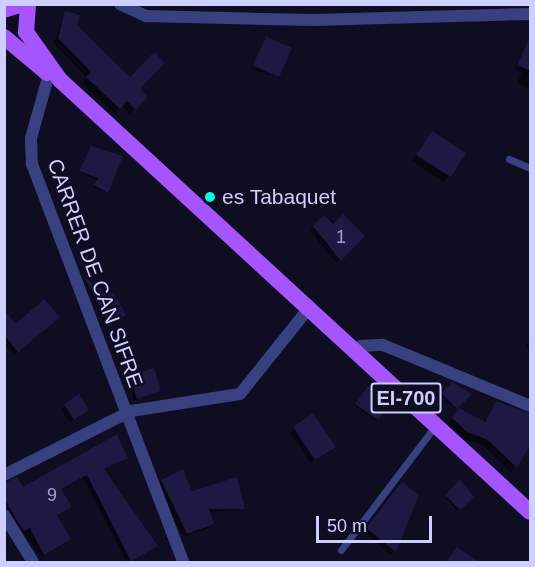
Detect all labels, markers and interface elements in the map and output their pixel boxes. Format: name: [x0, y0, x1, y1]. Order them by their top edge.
street label: CARRER DE CAN SIFRE: [42, 155, 148, 391]
place label: es Tabaquet: [222, 184, 336, 210]
marker: es Tabaquet: [203, 190, 217, 204]
house number: 1: [336, 226, 346, 248]
road number: EI-700: [370, 381, 442, 415]
house number: 9: [47, 484, 57, 506]
scale bar: [319, 504, 434, 542]
text: 50 m: [327, 516, 367, 536]

